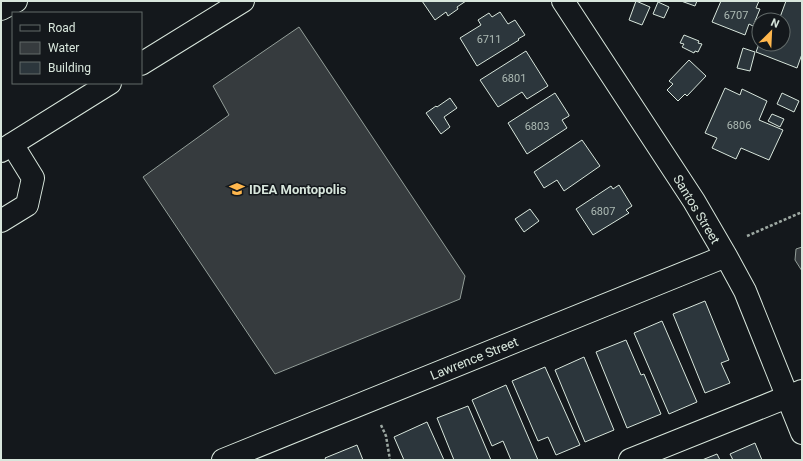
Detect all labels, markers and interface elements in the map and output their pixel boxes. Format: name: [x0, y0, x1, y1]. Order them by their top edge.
house number: 6707: [724, 9, 748, 22]
legend: [12, 12, 142, 84]
north arrow: [751, 12, 791, 52]
text: N: [769, 16, 781, 31]
text: Road: [48, 21, 76, 35]
house number: 6711: [477, 33, 501, 46]
text: Water: [48, 41, 79, 55]
text: Building: [48, 61, 91, 75]
house number: 6801: [502, 72, 526, 85]
house number: 6806: [727, 119, 751, 132]
house number: 6803: [525, 120, 549, 133]
street label: Santos Street: [670, 172, 723, 246]
school or university icon: IDEA Montopolis: [228, 180, 246, 198]
place label: IDEA Montopolis: [249, 182, 347, 197]
house number: 6807: [591, 205, 615, 218]
street label: Lawrence Street: [428, 334, 520, 383]

